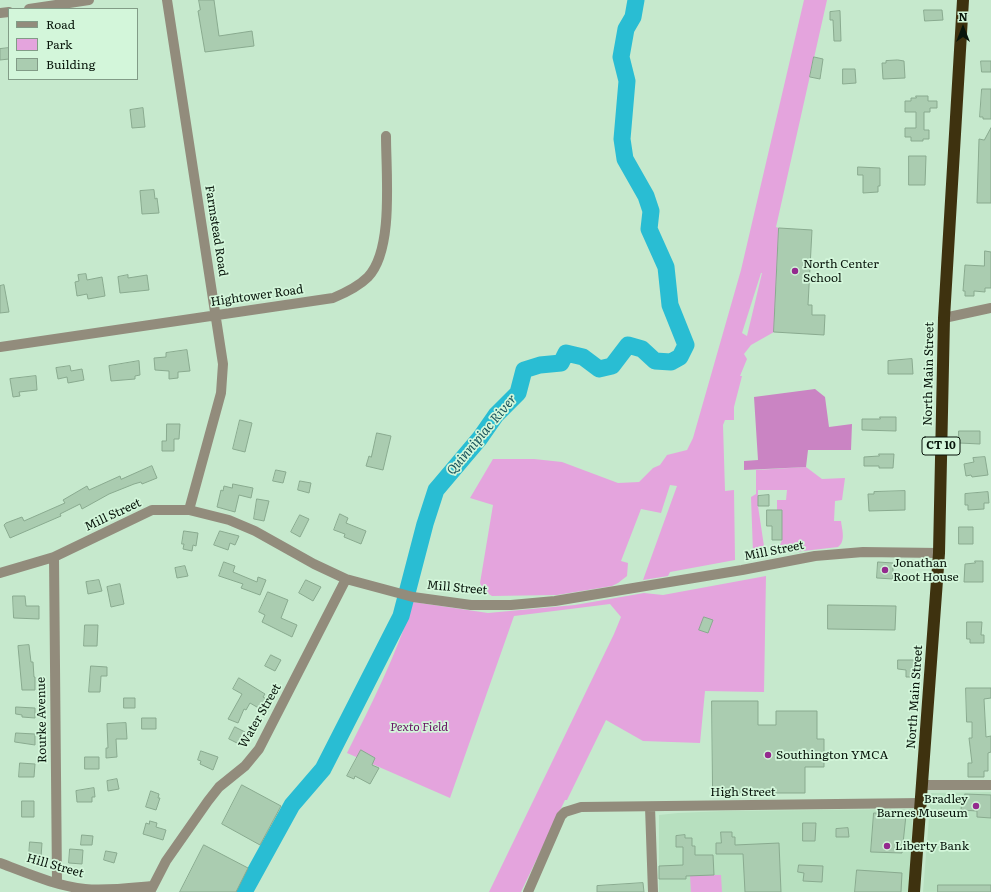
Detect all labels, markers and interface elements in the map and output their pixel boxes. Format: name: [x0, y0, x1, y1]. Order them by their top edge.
legend: [8, 8, 138, 80]
north arrow: [943, 8, 983, 48]
text: N: [958, 8, 968, 24]
text: Road: [46, 15, 75, 33]
text: Park: [46, 35, 72, 53]
text: Building: [46, 55, 95, 73]
street label: Farmstead Road: [202, 184, 230, 278]
place label: North Center School: [803, 257, 879, 285]
marker: North Center School: [790, 266, 800, 276]
street label: Hightower Road: [210, 282, 304, 310]
street label: North Main Street: [921, 322, 937, 426]
water label: Quinnipiac River: [444, 392, 520, 478]
road number: CT 10: [922, 437, 960, 455]
street label: Mill Street: [82, 496, 144, 534]
street label: Mill Street: [743, 538, 805, 564]
place label: Jonathan Root House: [893, 556, 959, 584]
marker: Jonathan Root House: [880, 565, 890, 575]
street label: Mill Street: [426, 578, 488, 598]
street label: North Main Street: [904, 645, 926, 749]
street label: Rourke Avenue: [34, 677, 50, 763]
street label: Water Street: [236, 681, 284, 751]
park label: Pexto Field: [390, 720, 448, 734]
place label: Southington YMCA: [776, 748, 888, 762]
marker: Southington YMCA: [763, 750, 773, 760]
street label: High Street: [710, 785, 776, 799]
place label: Bradley Barnes Museum: [876, 792, 968, 820]
marker: Bradley Barnes Museum: [971, 801, 981, 811]
place label: Liberty Bank: [895, 839, 969, 853]
marker: Liberty Bank: [882, 841, 892, 851]
street label: Hill Street: [25, 851, 85, 881]

